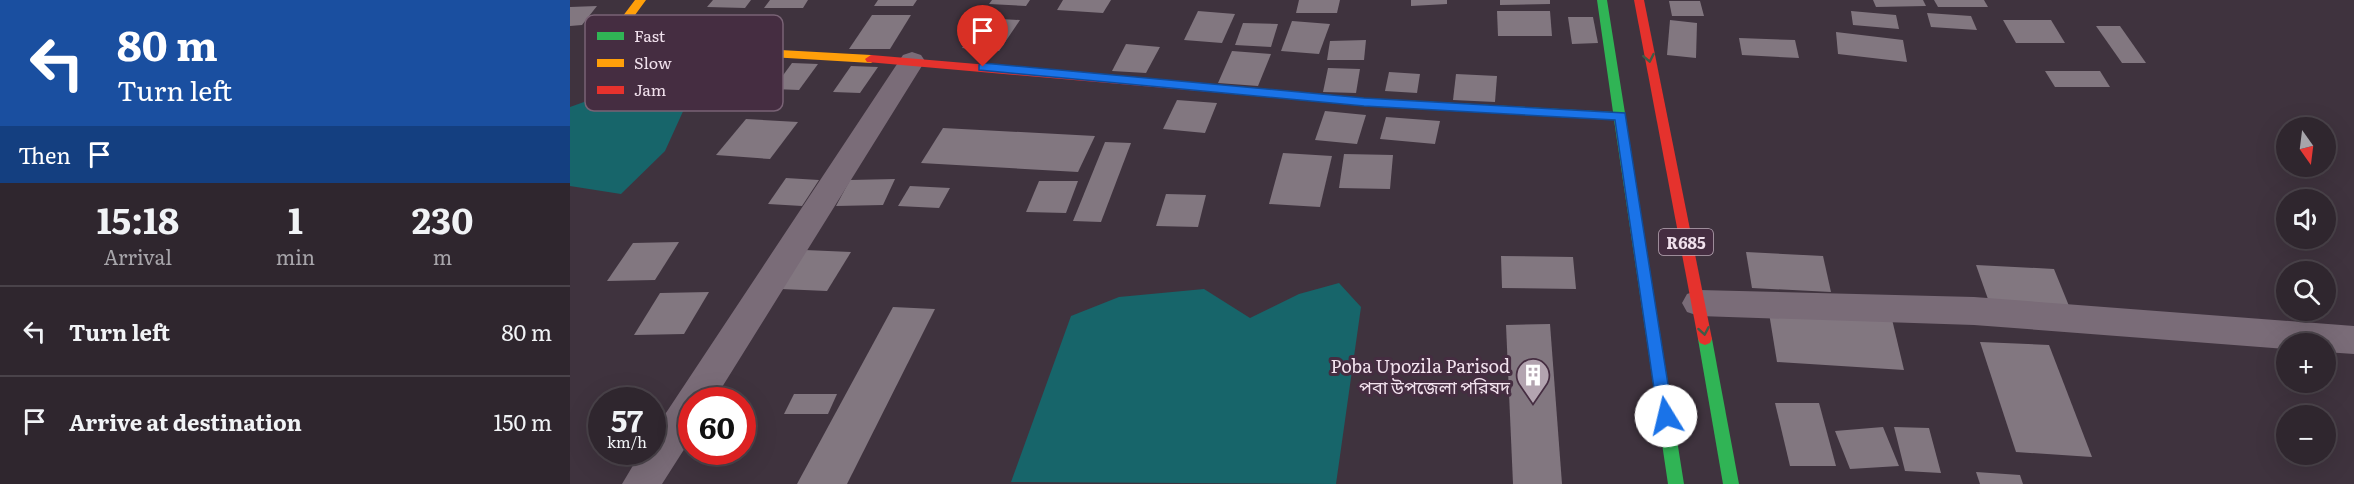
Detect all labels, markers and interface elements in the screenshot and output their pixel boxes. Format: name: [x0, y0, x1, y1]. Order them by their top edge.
pin: [957, 5, 1008, 67]
text: 80 m: [117, 12, 218, 74]
icon: arrive: [966, 14, 999, 47]
legend: [585, 15, 783, 111]
text: Fast: [634, 23, 666, 47]
icon: left: [18, 24, 96, 102]
text: Slow: [634, 50, 672, 74]
one-way arrow: [1643, 53, 1655, 62]
text: Turn left: [117, 69, 232, 109]
text: Jam: [634, 77, 667, 101]
north arrow: [2276, 117, 2336, 177]
map controls: [2276, 117, 2336, 465]
text: Then: [18, 138, 71, 171]
icon: arrive: [83, 138, 116, 171]
button: sound: [2276, 189, 2336, 249]
text: 15:18: [97, 192, 179, 245]
text: 1: [288, 192, 303, 245]
text: 230: [412, 192, 473, 245]
road number: R685: [1659, 229, 1713, 255]
text: Arrival: [104, 241, 172, 271]
text: min: [276, 241, 315, 271]
text: m: [433, 241, 452, 271]
button: search: [2276, 261, 2336, 321]
icon: left: [18, 315, 51, 348]
text: Turn left: [69, 315, 170, 348]
text: 80 m: [501, 315, 552, 348]
one-way arrow: [1697, 326, 1710, 336]
button: +: [2276, 333, 2336, 393]
place label: Poba Upozila Parisod পবা উপজেলা পরিষদ: [1331, 352, 1511, 400]
building icon: Poba Upozila Parisod পবা উপজেলা পরিষদ: [1515, 357, 1551, 404]
position arrow: [1634, 384, 1698, 448]
speed limit sign: 60: [678, 387, 756, 465]
text: 57: [611, 397, 643, 441]
icon: arrive: [18, 405, 51, 438]
text: Arrive at destination: [69, 405, 302, 438]
text: 150 m: [493, 405, 552, 438]
button: −: [2276, 405, 2336, 465]
text: km/h: [607, 430, 647, 453]

